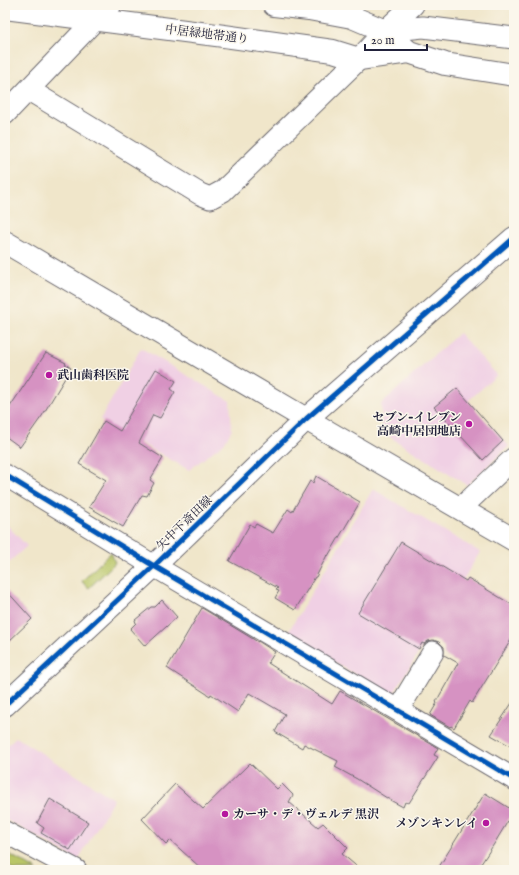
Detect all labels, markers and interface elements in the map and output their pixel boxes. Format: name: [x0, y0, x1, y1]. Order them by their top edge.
street label: 中居緑地帯通り: [164, 22, 250, 47]
scale bar: [365, 26, 427, 52]
text: 20 m: [371, 33, 394, 48]
place label: 武山歯科医院: [57, 368, 129, 383]
marker: 武山歯科医院: [44, 370, 54, 380]
place label: セブン-イレブン 高崎中居団地店: [372, 410, 461, 439]
marker: セブン-イレブン 高崎中居団地店: [464, 419, 474, 429]
street label: 矢中下斎田線: [153, 493, 215, 554]
place label: カーサ・デ・ヴェルデ 黒沢: [233, 807, 379, 822]
marker: カーサ・デ・ヴェルデ 黒沢: [220, 809, 230, 819]
place label: メゾンキンレイ: [395, 816, 478, 831]
marker: メゾンキンレイ: [481, 818, 491, 828]

